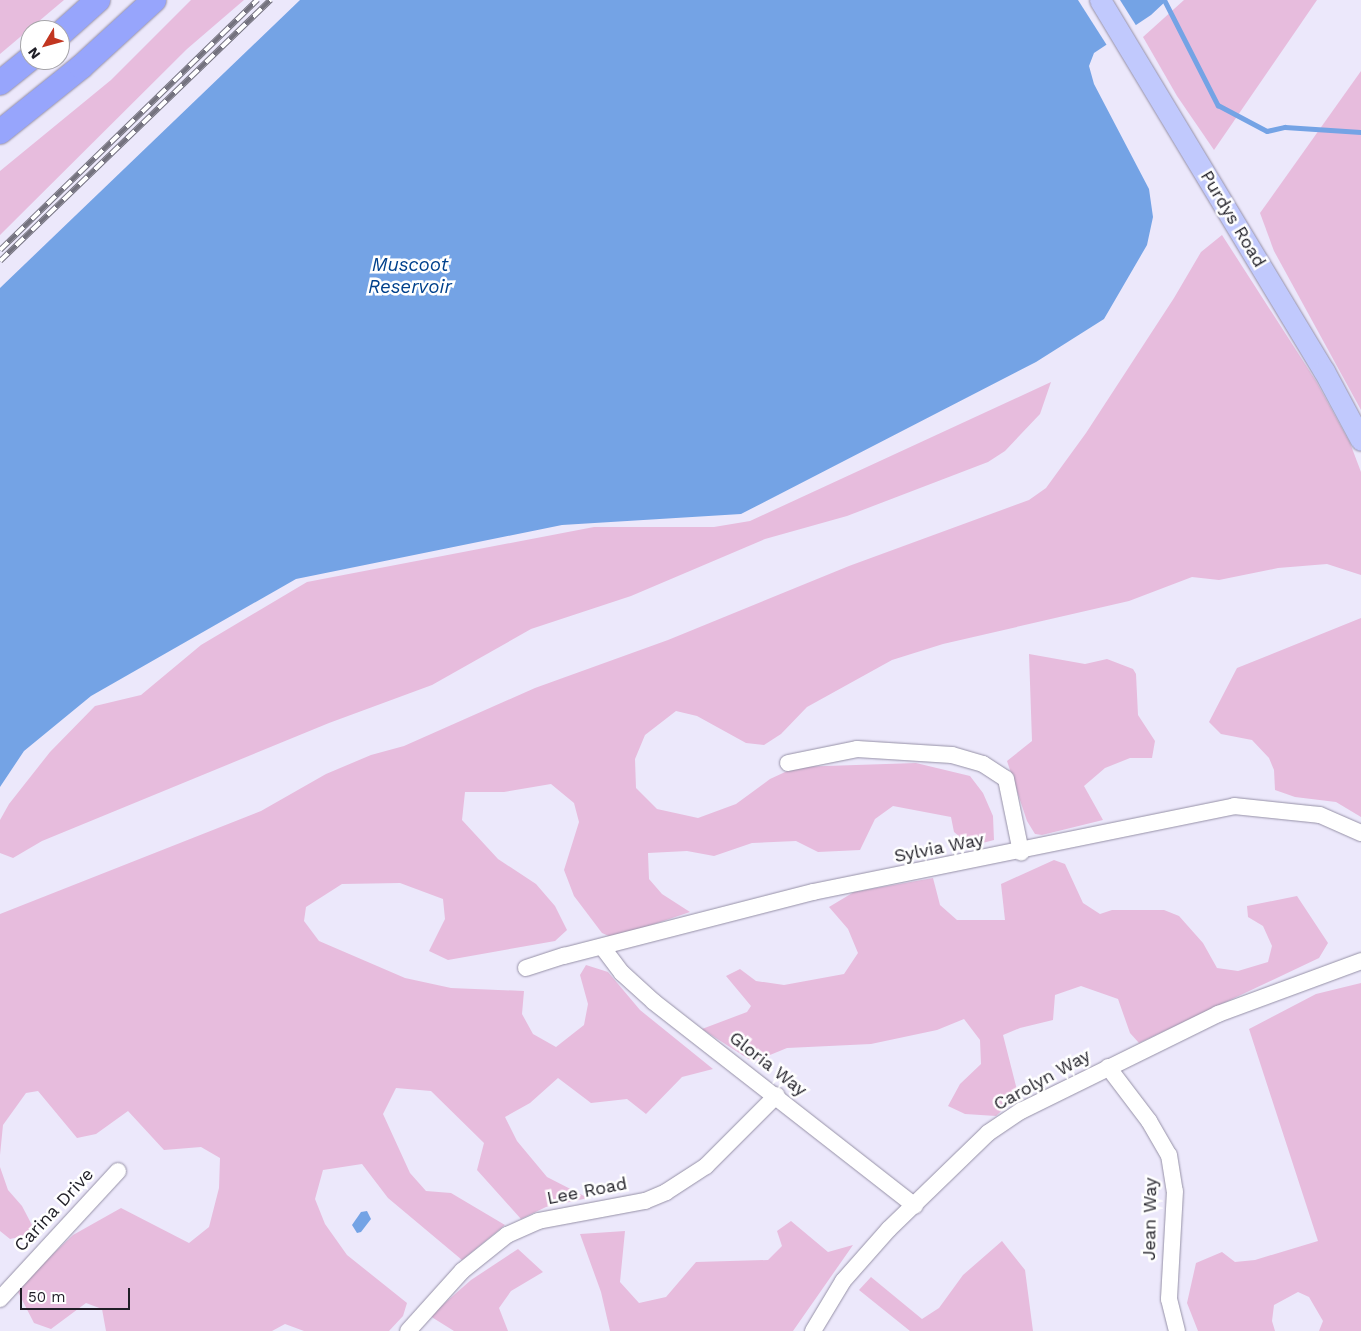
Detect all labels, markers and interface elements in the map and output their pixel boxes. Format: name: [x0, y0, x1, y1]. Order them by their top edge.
north arrow: [20, 20, 70, 70]
text: N: [24, 44, 43, 62]
street label: Purdys Road: [1196, 167, 1270, 271]
water label: Muscoot Reservoir: [368, 254, 452, 298]
street label: Sylvia Way: [892, 829, 986, 867]
street label: Gloria Way: [725, 1027, 811, 1101]
street label: Carolyn Way: [990, 1044, 1094, 1116]
street label: Carina Drive: [10, 1164, 98, 1256]
street label: Lee Road: [545, 1173, 629, 1209]
street label: Jean Way: [1138, 1177, 1162, 1261]
scale bar: [22, 1278, 132, 1310]
text: 50 m: [28, 1288, 65, 1306]

